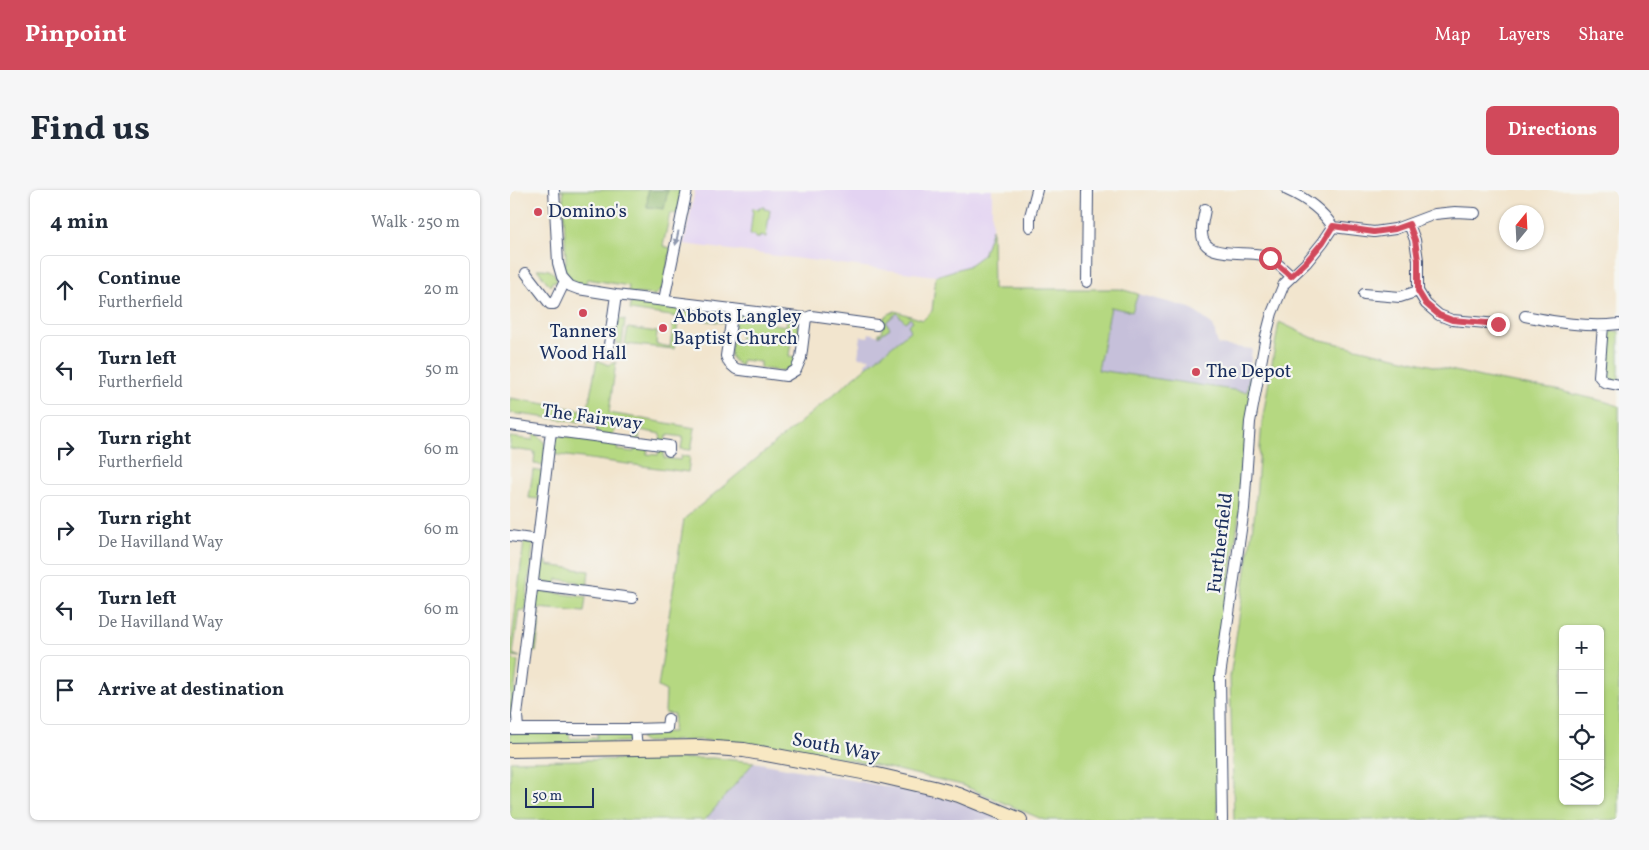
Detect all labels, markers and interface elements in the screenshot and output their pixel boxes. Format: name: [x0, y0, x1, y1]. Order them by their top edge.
text: Pinpoint: [25, 18, 127, 52]
text: Map: [1434, 23, 1470, 48]
text: Layers: [1498, 23, 1550, 48]
text: Share: [1578, 23, 1624, 48]
text: Find us: [30, 106, 150, 154]
button: Directions: [1486, 106, 1619, 155]
place label: Domino's: [548, 199, 627, 225]
north arrow: [1499, 205, 1544, 250]
marker: Domino's: [532, 206, 544, 218]
text: 4 min: [50, 208, 109, 237]
text: Walk · 250 m: [371, 212, 460, 234]
one-way arrow: [673, 230, 681, 245]
route start: [1259, 247, 1282, 270]
text: Continue: [98, 266, 181, 292]
icon: ahead: [51, 276, 79, 304]
text: 20 m: [424, 279, 459, 301]
text: Furtherfield: [98, 292, 183, 314]
place label: Abbots Langley Baptist Church: [673, 304, 802, 352]
marker: Tanners Wood Hall: [577, 307, 589, 319]
route end: [1487, 313, 1510, 336]
place label: Tanners Wood Hall: [539, 319, 627, 367]
marker: Abbots Langley Baptist Church: [657, 322, 669, 334]
text: Turn left: [98, 346, 177, 372]
icon: left: [51, 356, 79, 384]
text: 50 m: [425, 359, 459, 381]
place label: The Depot: [1206, 359, 1292, 385]
marker: The Depot: [1190, 366, 1202, 378]
text: Furtherfield: [98, 372, 183, 394]
street label: The Fairway: [540, 398, 644, 438]
text: Turn right: [98, 426, 191, 452]
icon: right: [51, 436, 79, 464]
text: 60 m: [424, 439, 459, 461]
text: Furtherfield: [98, 452, 183, 474]
street label: Furtherfield: [1202, 491, 1240, 595]
text: Turn right: [98, 506, 191, 532]
icon: right: [51, 516, 79, 544]
text: 60 m: [424, 519, 459, 541]
text: De Havilland Way: [98, 532, 223, 554]
text: Turn left: [98, 586, 177, 612]
icon: left: [51, 596, 79, 624]
text: 60 m: [424, 599, 459, 621]
text: De Havilland Way: [98, 612, 223, 634]
map controls: [1559, 625, 1604, 805]
button: +: [1559, 625, 1604, 670]
button: −: [1559, 670, 1604, 715]
icon: arrive: [51, 676, 79, 704]
text: Arrive at destination: [98, 677, 284, 703]
button: locate: [1559, 715, 1604, 760]
street label: South Way: [790, 727, 882, 769]
button: layers: [1559, 760, 1604, 805]
scale bar: [525, 785, 594, 808]
text: 50 m: [532, 787, 562, 806]

